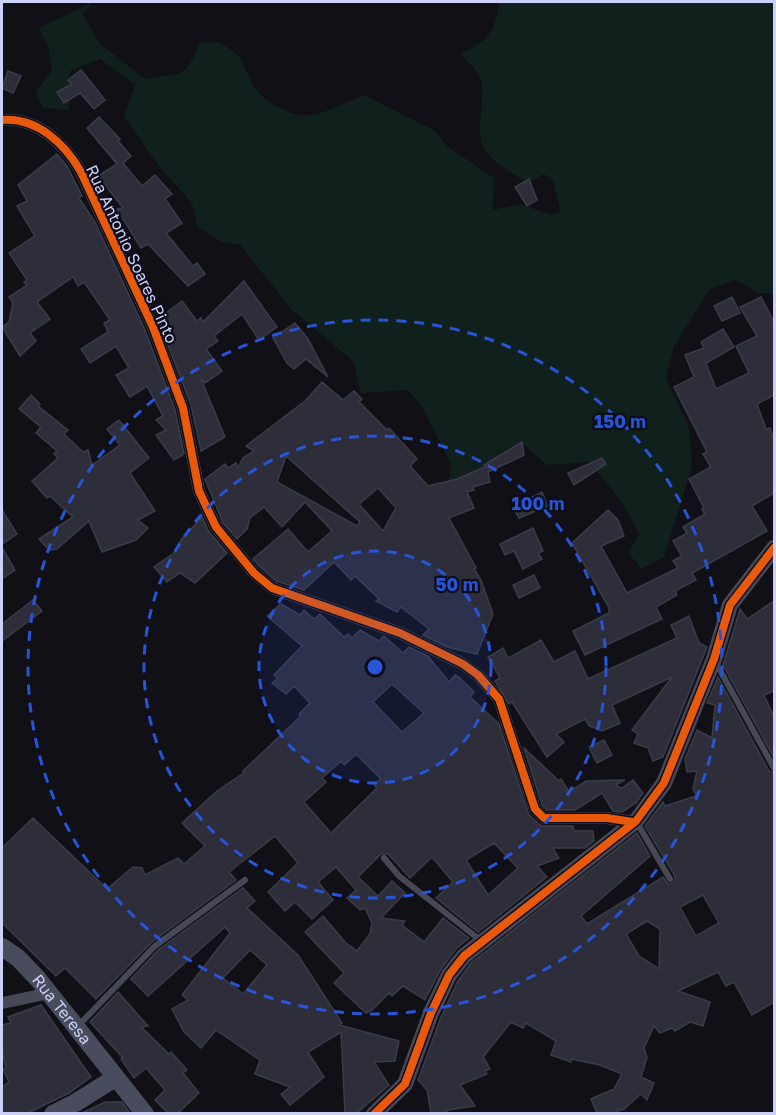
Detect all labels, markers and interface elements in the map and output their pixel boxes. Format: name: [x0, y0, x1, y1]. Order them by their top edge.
street label: Rua Antonio Soares Pinto: [82, 162, 182, 346]
text: 150 m: [594, 410, 646, 432]
text: 100 m: [512, 492, 564, 514]
text: 50 m: [436, 573, 478, 595]
centre of rings: [365, 657, 385, 677]
street label: Rua Teresa: [28, 970, 96, 1048]

